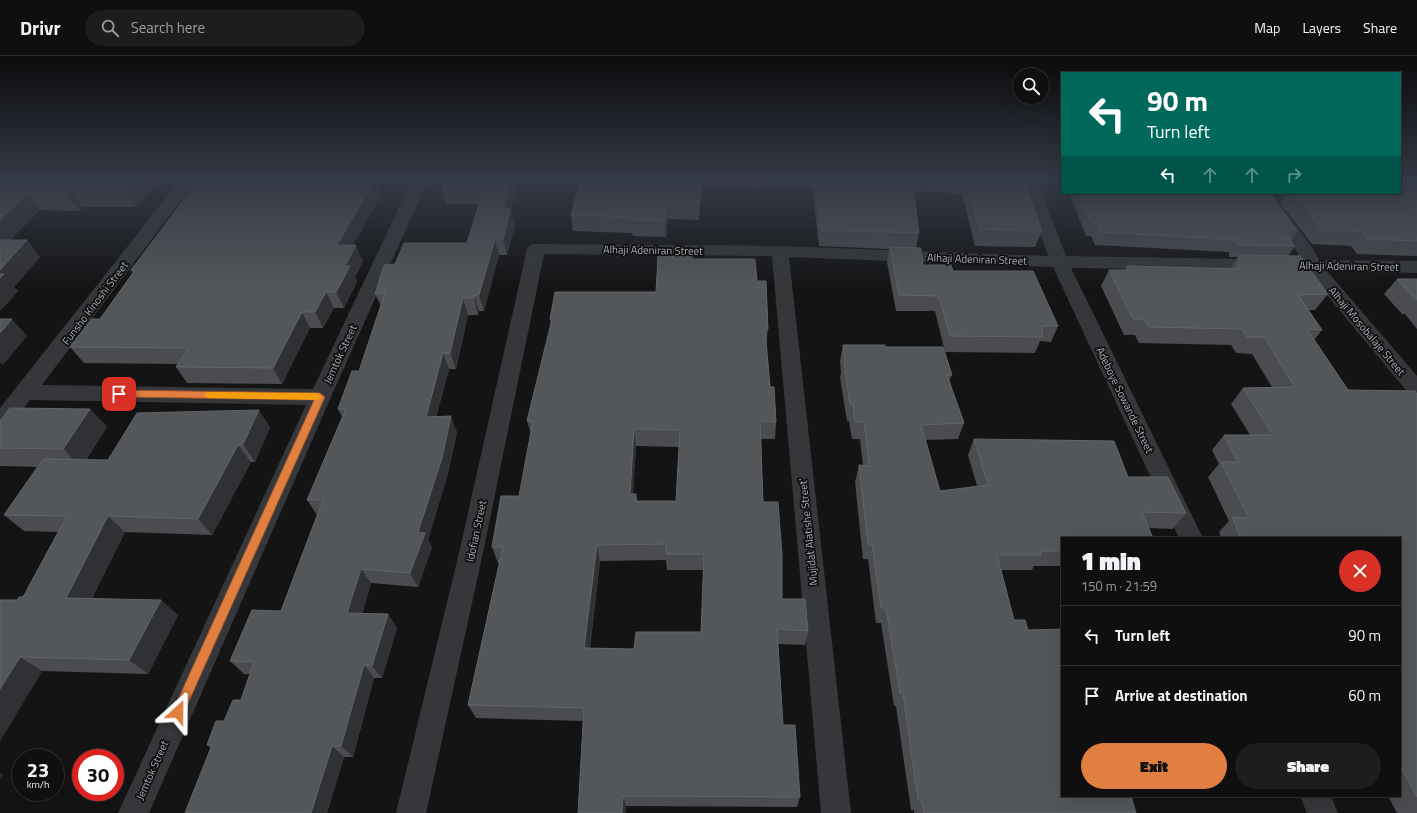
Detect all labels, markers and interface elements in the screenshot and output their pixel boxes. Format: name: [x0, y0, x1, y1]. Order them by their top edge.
search box: [85, 10, 365, 46]
text: Drivr: [20, 13, 61, 42]
text: Search here: [131, 16, 205, 39]
icon: search: [99, 17, 121, 39]
text: Map: [1254, 17, 1280, 38]
text: Layers: [1302, 17, 1341, 38]
text: Share: [1363, 17, 1397, 38]
map controls: [1013, 68, 1049, 104]
button: search: [1013, 68, 1049, 104]
text: 90 m: [1147, 79, 1208, 122]
icon: left: [1081, 88, 1133, 140]
text: Turn left: [1147, 118, 1210, 145]
icon: left: [1157, 164, 1179, 186]
icon: ahead: [1199, 164, 1221, 186]
icon: ahead: [1241, 164, 1263, 186]
icon: right: [1283, 164, 1305, 186]
street label: Alhaji Adeniran Street: [603, 241, 703, 259]
street label: Alhaji Adeniran Street: [927, 249, 1027, 269]
street label: Alhaji Adeniran Street: [1299, 257, 1399, 275]
street label: Funsho Kinoshi Street: [58, 258, 132, 348]
street label: Alhaji Mosobalaje Street: [1325, 283, 1409, 379]
street label: Jemtok Street: [319, 322, 361, 386]
street label: Adeboye Sowande Street: [1092, 344, 1158, 456]
pin: [102, 377, 136, 411]
icon: arrive: [108, 383, 130, 405]
street label: Mujidat Alatishe Street': [794, 477, 822, 587]
street label: Idofian Street: [462, 499, 490, 563]
text: 1 min: [1081, 543, 1141, 579]
button: close: [1339, 550, 1381, 592]
text: 150 m · 21:59: [1081, 576, 1157, 596]
text: Turn left: [1115, 624, 1170, 647]
text: 90 m: [1348, 624, 1381, 647]
icon: left: [1081, 625, 1103, 647]
text: Arrive at destination: [1115, 684, 1248, 707]
text: 60 m: [1348, 684, 1381, 707]
icon: arrive: [1081, 685, 1103, 707]
position arrow: [157, 691, 199, 733]
street label: Jemtok Street: [132, 738, 172, 802]
button: Exit: [1081, 743, 1227, 789]
button: Share: [1235, 743, 1381, 789]
speed limit sign: 30: [72, 749, 124, 801]
text: 23: [27, 754, 49, 785]
text: km/h: [27, 777, 49, 792]

